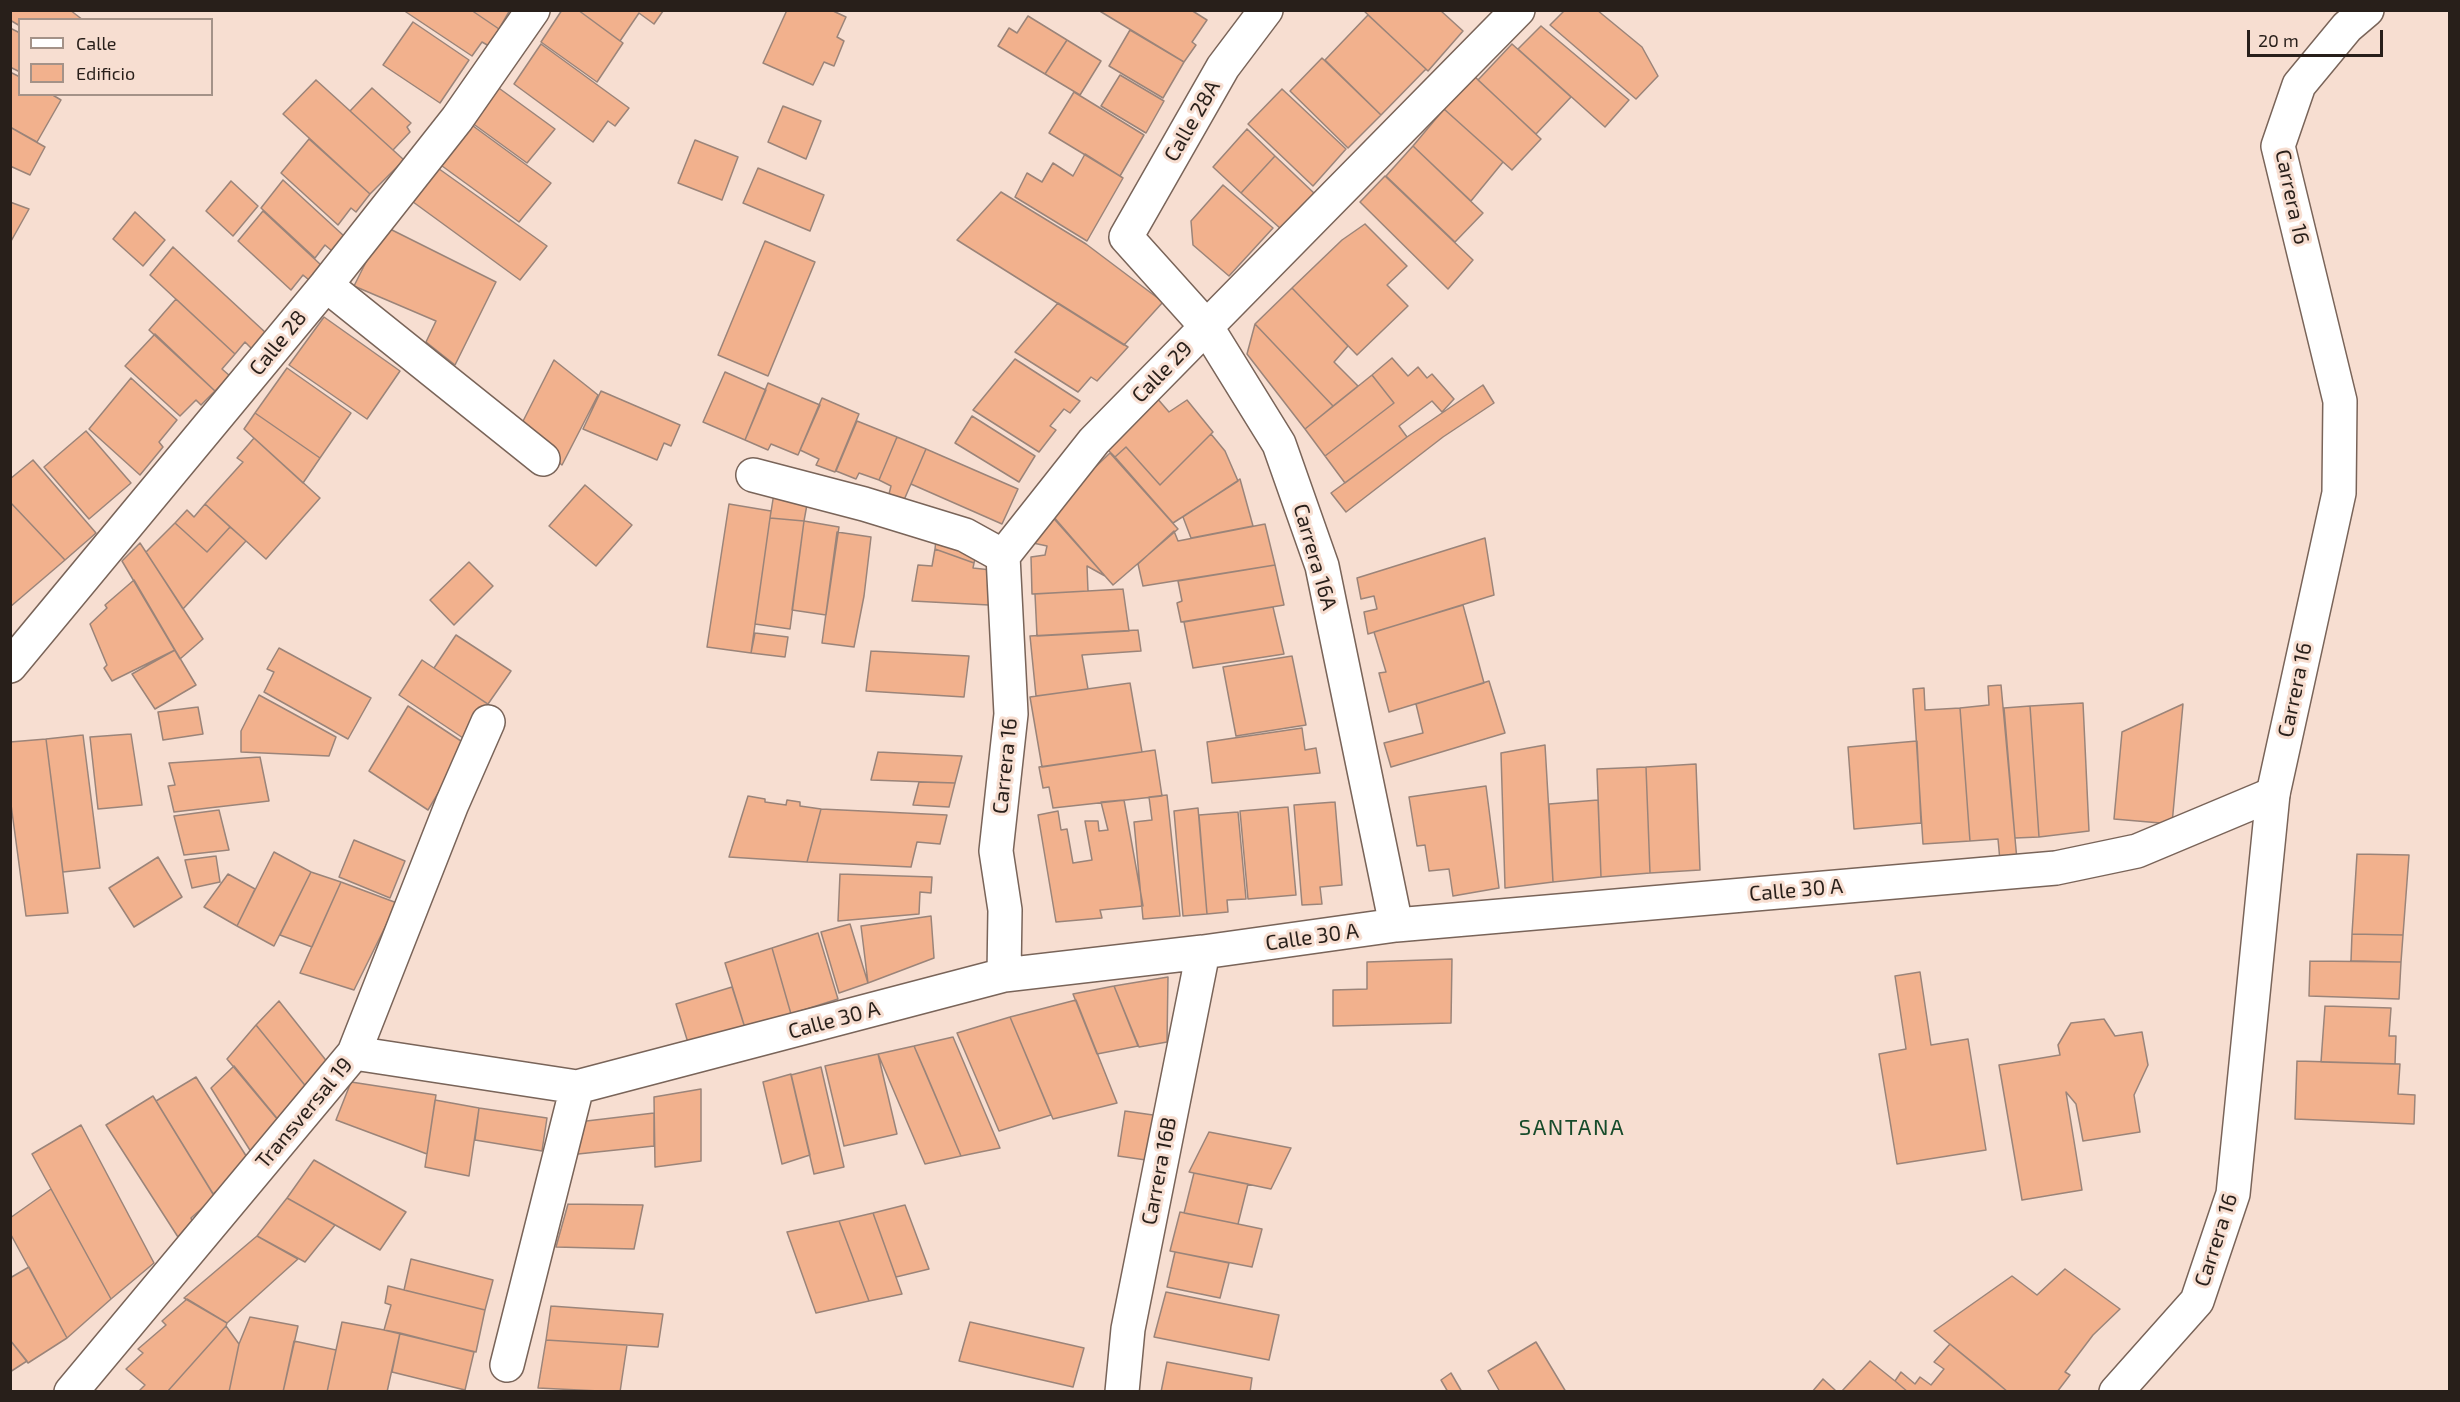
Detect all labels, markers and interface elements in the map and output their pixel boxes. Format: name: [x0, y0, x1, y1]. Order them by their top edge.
legend: [18, 18, 213, 96]
scale bar: [2250, 18, 2386, 56]
text: 20 m: [2258, 29, 2299, 51]
text: Calle: [76, 32, 117, 54]
text: Edificio: [76, 62, 135, 84]
street label: Calle 28A: [1159, 76, 1225, 166]
street label: Carrera 16: [2270, 147, 2314, 247]
street label: Calle 28: [244, 305, 312, 381]
street label: Calle 29: [1127, 336, 1197, 408]
street label: Carrera 16A: [1288, 501, 1342, 613]
street label: Carrera 16: [2273, 640, 2317, 740]
street label: Carrera 16: [987, 717, 1023, 815]
street label: Calle 30 A: [1748, 873, 1844, 907]
street label: Calle 30 A: [1264, 918, 1360, 956]
street label: Calle 30 A: [785, 996, 883, 1044]
street label: Transversal 19: [250, 1052, 358, 1174]
street label: Carrera 16B: [1136, 1115, 1182, 1227]
district label: SANTANA: [1519, 1115, 1625, 1141]
street label: Carrera 16: [2189, 1190, 2243, 1290]

